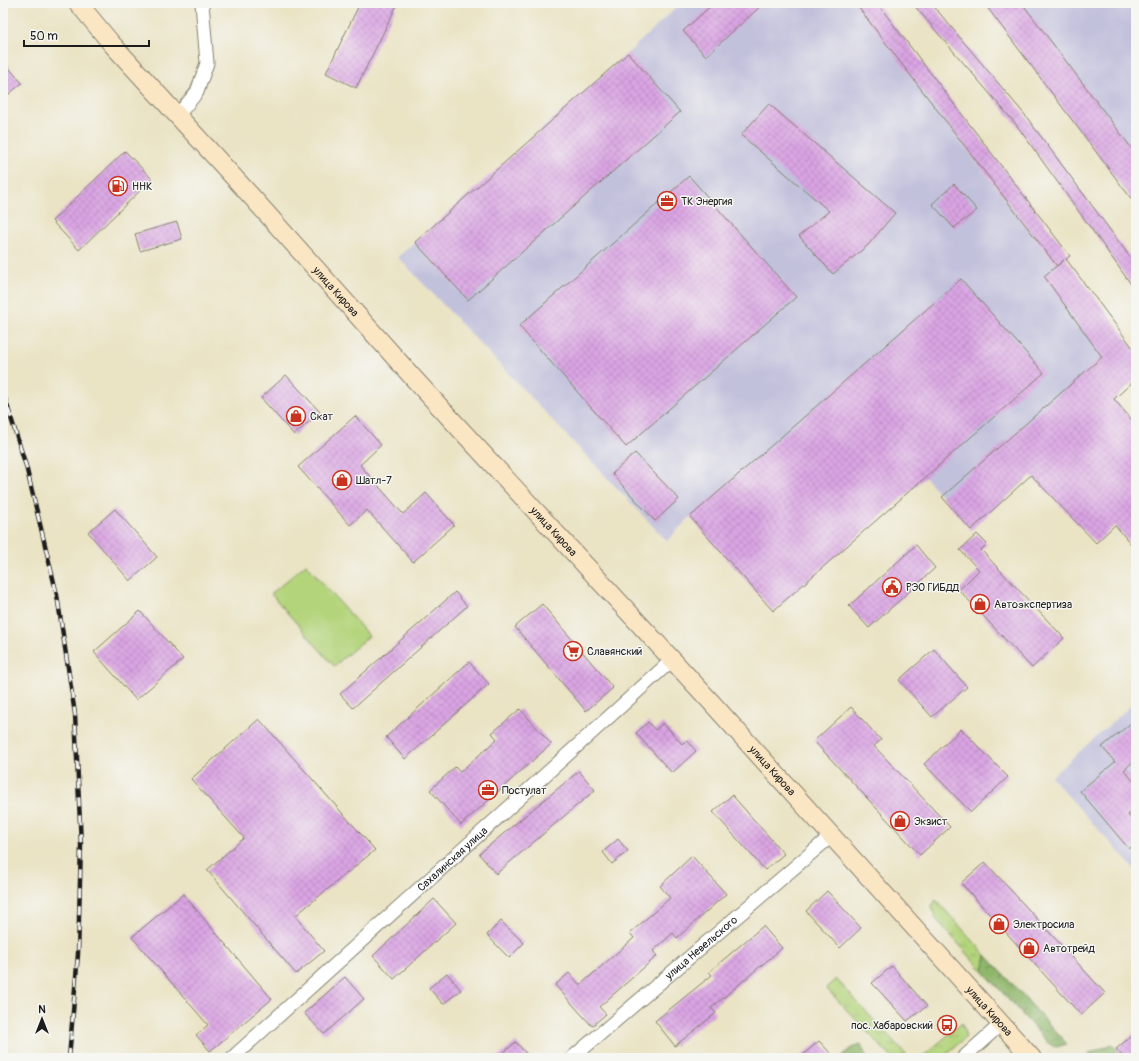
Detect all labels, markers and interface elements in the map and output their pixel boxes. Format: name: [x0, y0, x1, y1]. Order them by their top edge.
scale bar: [24, 22, 149, 48]
text: 50 m: [30, 29, 58, 44]
fuel station icon: ННК: [107, 175, 129, 197]
place label: ННК: [132, 180, 152, 193]
office icon: ТК Энергия: [656, 190, 678, 212]
place label: ТК Энергия: [681, 195, 732, 208]
street label: улица Кирова: [310, 263, 362, 319]
shop icon: Скат: [285, 405, 307, 427]
place label: Скат: [310, 410, 334, 423]
shop icon: Шатл-7: [331, 469, 353, 491]
place label: Шатл-7: [356, 474, 392, 487]
street label: улица Кирова: [527, 503, 580, 559]
public building icon: РЭО ГИБДД: [881, 576, 903, 598]
place label: РЭО ГИБДД: [906, 581, 960, 594]
shop icon: Автоэкспертиза: [969, 593, 991, 615]
place label: Автоэкспертиза: [994, 598, 1072, 611]
supermarket icon: Славянский: [562, 640, 584, 662]
place label: Славянский: [587, 645, 642, 658]
street label: улица Кирова: [746, 742, 798, 798]
office icon: Постулат: [477, 779, 499, 801]
place label: Постулат: [502, 784, 547, 797]
shop icon: Экзист: [889, 810, 911, 832]
place label: Экзист: [914, 815, 948, 828]
street label: Сахалинская улица: [414, 824, 490, 894]
street label: улица Невельского: [662, 913, 740, 983]
shop icon: Электросила: [988, 913, 1010, 935]
place label: Электросила: [1013, 918, 1074, 931]
shop icon: Автотрейд: [1018, 937, 1040, 959]
place label: Автотрейд: [1043, 942, 1095, 955]
street label: улица Кирова: [963, 982, 1015, 1039]
north arrow: [22, 999, 62, 1039]
text: N: [38, 1003, 46, 1016]
bus stop icon: пос. Хабаровский: [936, 1014, 958, 1036]
place label: пос. Хабаровский: [851, 1019, 933, 1032]

